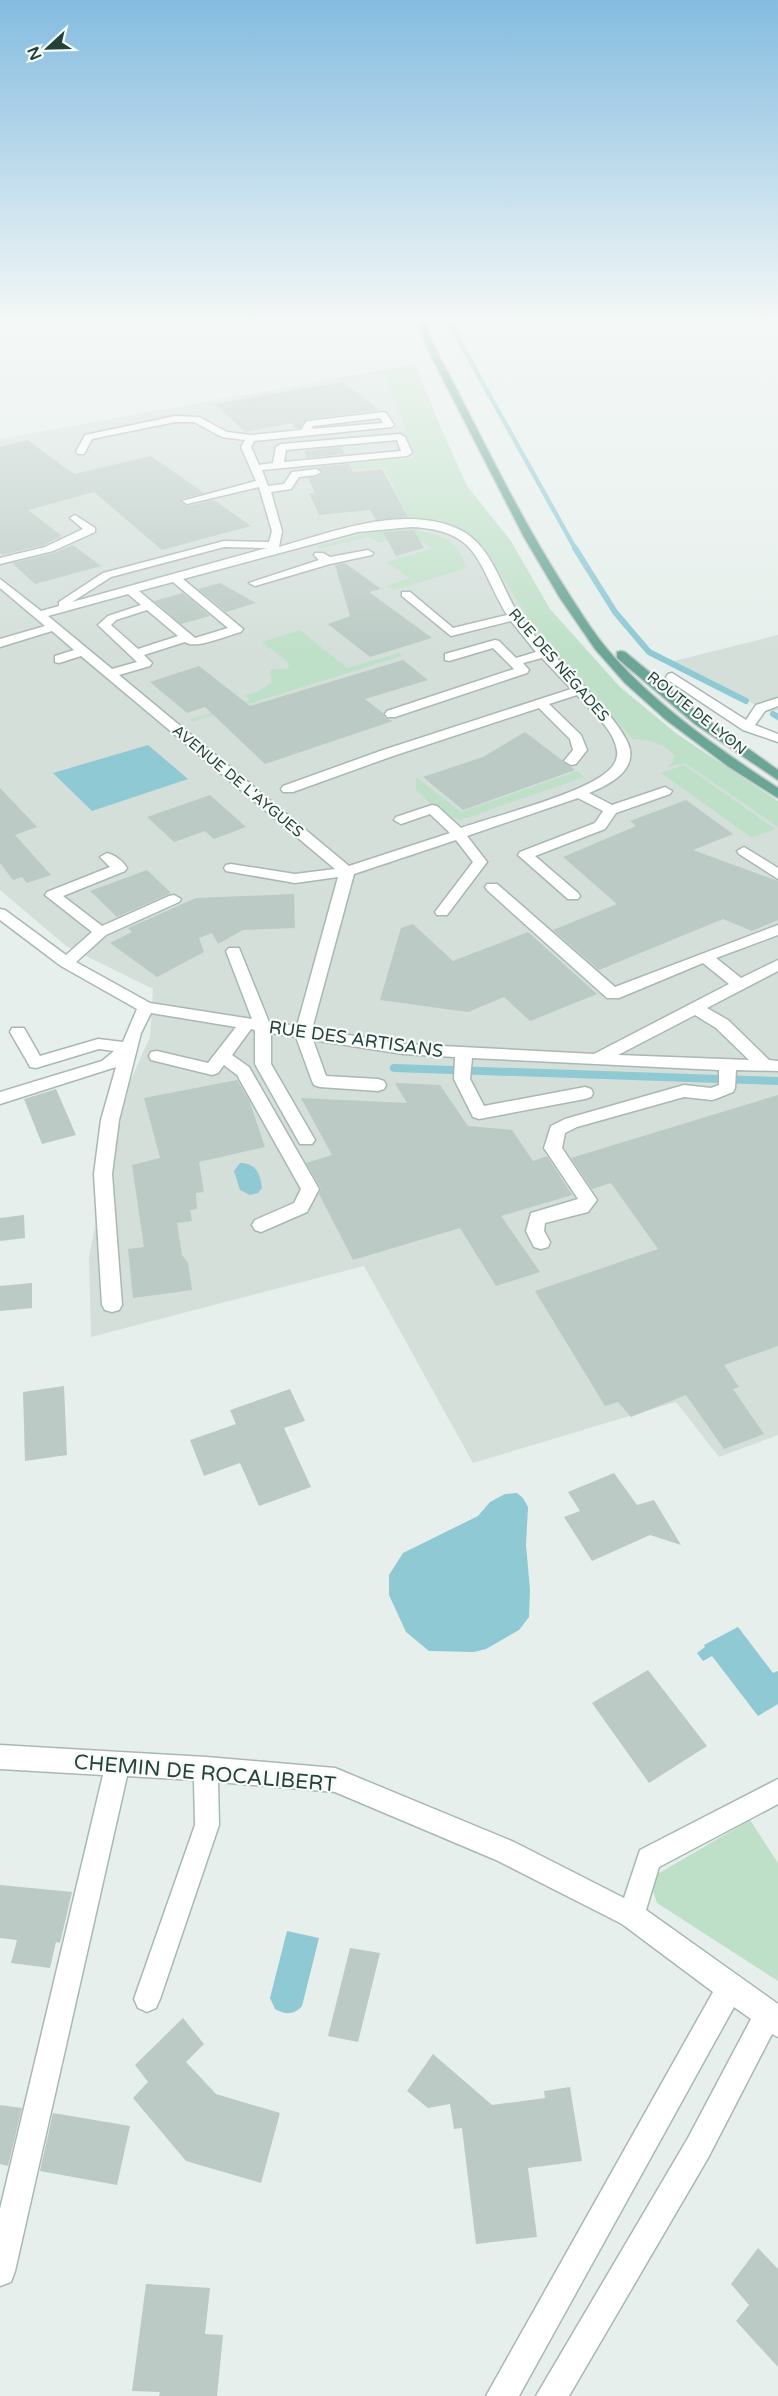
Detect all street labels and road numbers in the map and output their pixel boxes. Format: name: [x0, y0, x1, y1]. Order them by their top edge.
street label: RUE DES NÉGADES: [505, 605, 613, 725]
street label: ROUTE DE LYON: [644, 668, 750, 758]
street label: AVENUE DE L'AYGUES: [169, 721, 307, 841]
street label: RUE DES ARTISANS: [267, 1016, 445, 1062]
street label: CHEMIN DE ROCALIBERT: [73, 1750, 337, 1797]

